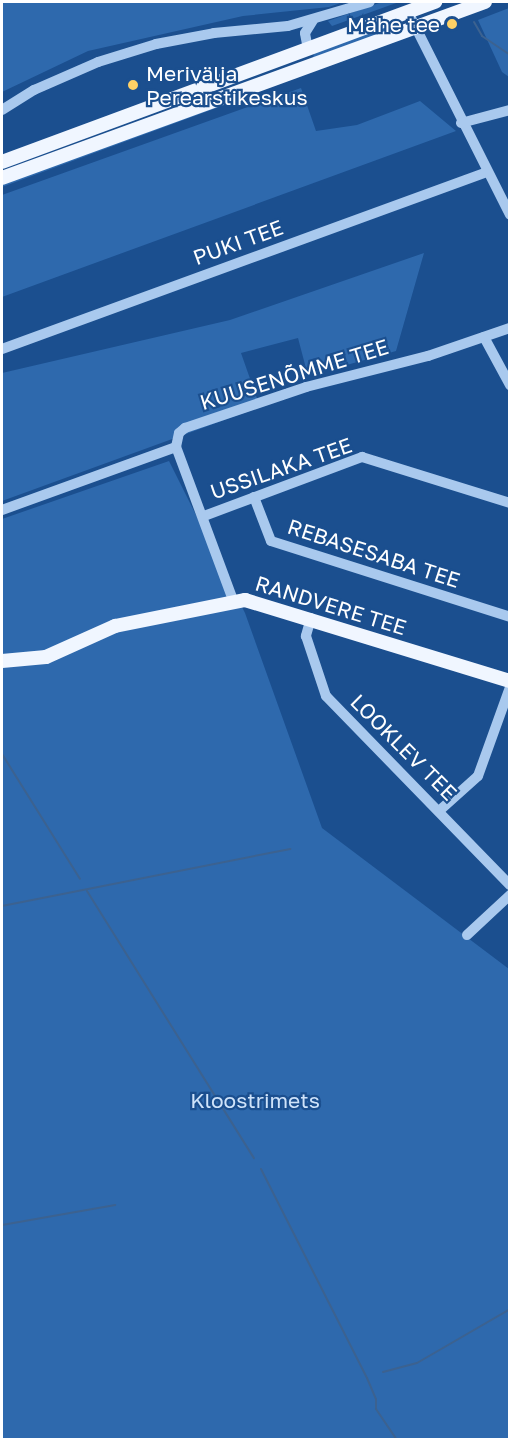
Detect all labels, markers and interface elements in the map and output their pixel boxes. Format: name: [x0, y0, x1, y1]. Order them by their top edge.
place label: Mähe tee: [347, 11, 440, 37]
marker: Mähe tee: [445, 17, 459, 31]
place label: Merivälja Perearstikeskus: [146, 60, 308, 110]
marker: Merivälja Perearstikeskus: [124, 76, 142, 94]
street label: PUKI TEE: [189, 214, 287, 270]
street label: KUUSENÕMME TEE: [197, 333, 391, 415]
street label: USSILAKA TEE: [207, 432, 355, 504]
street label: REBASESABA TEE: [285, 513, 463, 593]
street label: RANDVERE TEE: [253, 570, 409, 640]
street label: LOOKLEV TEE: [346, 689, 462, 805]
park label: Kloostrimets: [190, 1087, 320, 1113]

